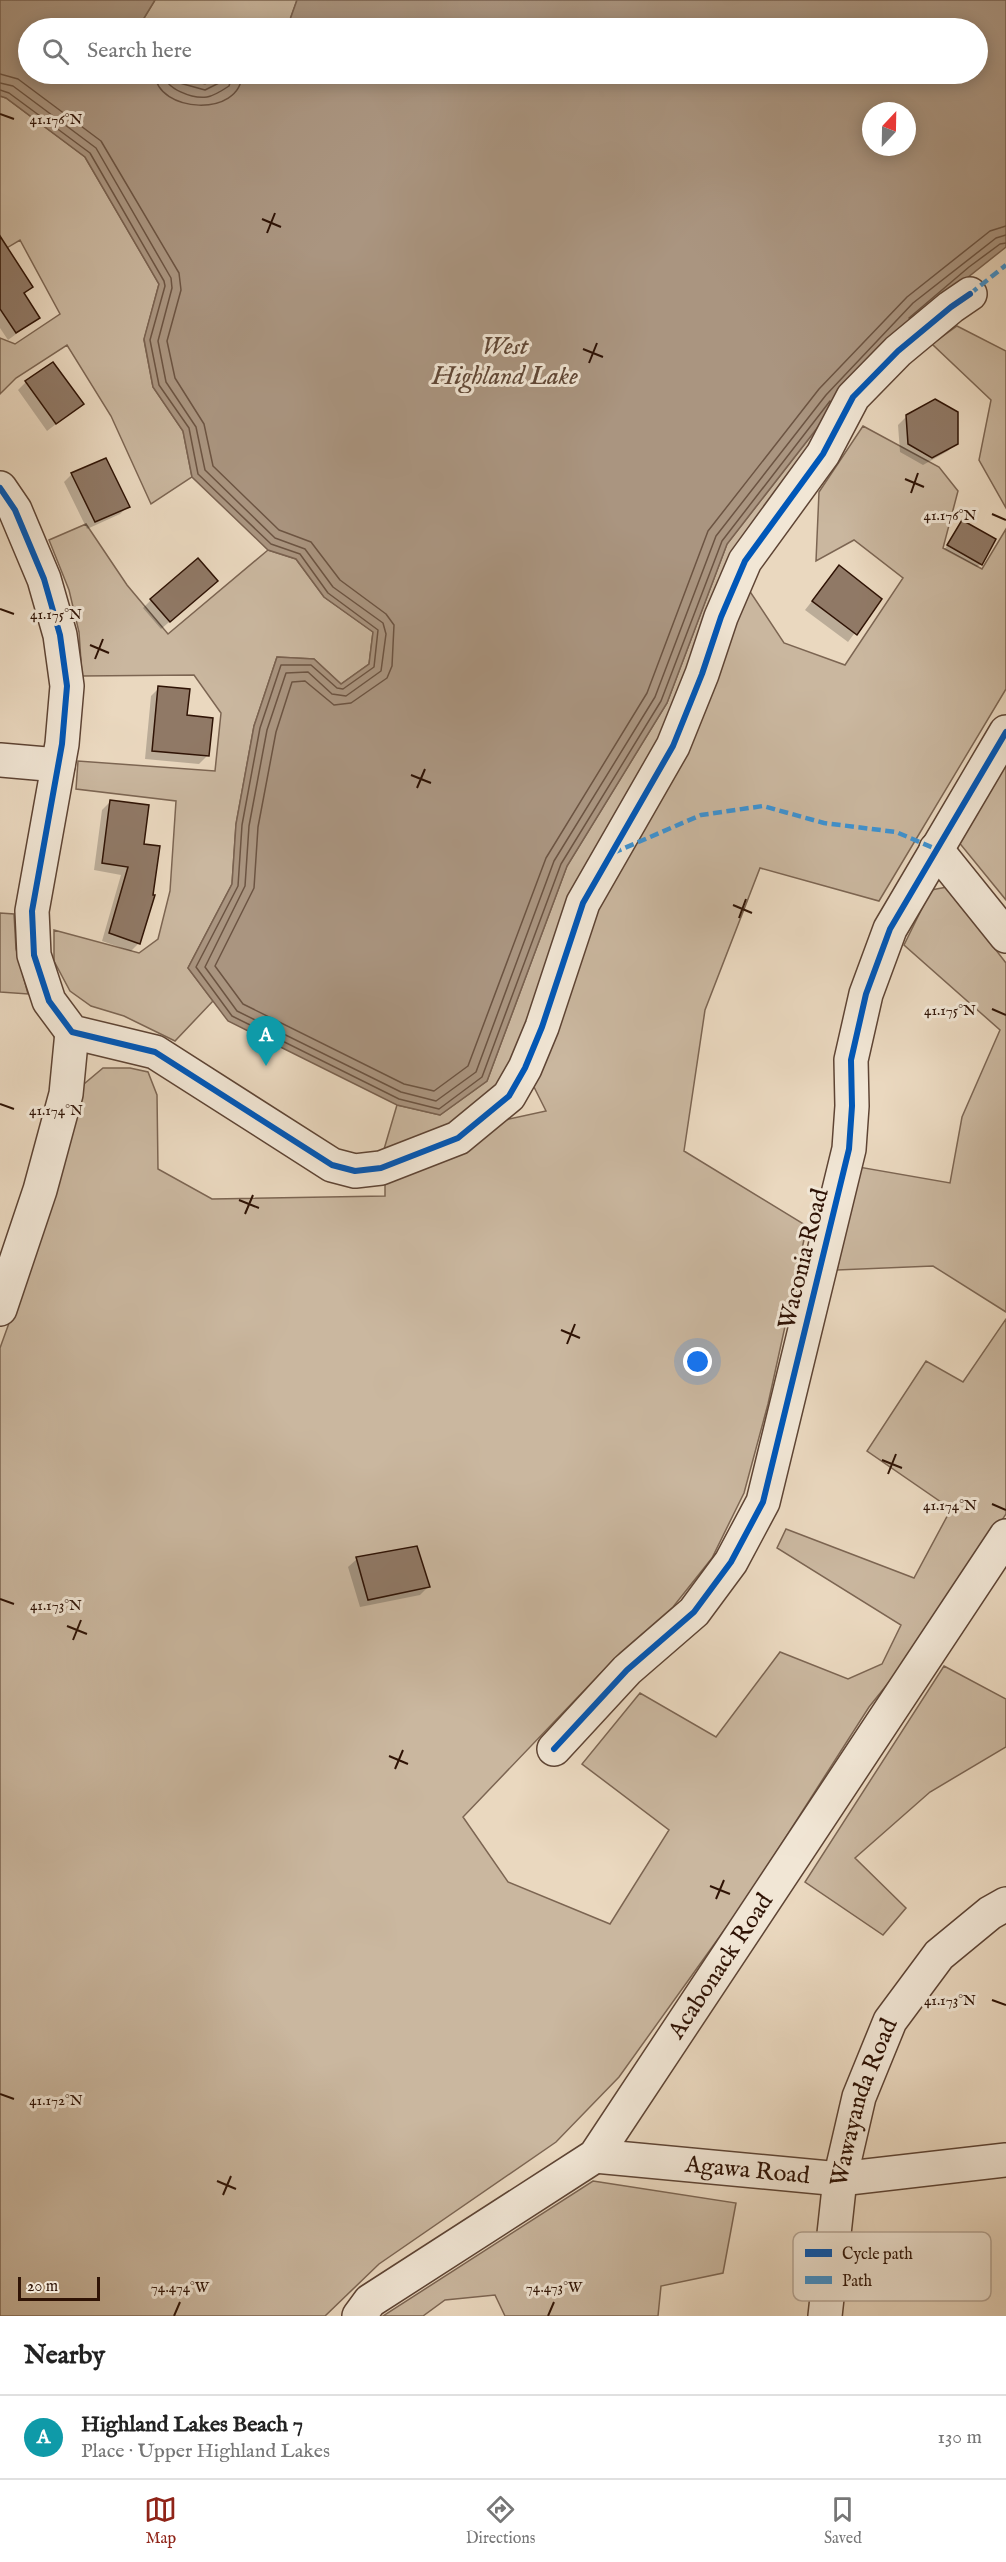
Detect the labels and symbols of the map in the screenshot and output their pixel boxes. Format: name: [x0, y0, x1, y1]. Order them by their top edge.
north arrow: [862, 102, 916, 156]
text: 41.176°N: [30, 110, 82, 129]
water label: West Highland Lake: [431, 330, 578, 394]
text: 41.176°N: [924, 506, 976, 525]
text: 41.175°N: [30, 605, 82, 624]
text: 41.175°N: [924, 1001, 976, 1020]
pin: A: [246, 1016, 286, 1066]
text: 41.174°N: [29, 1101, 83, 1120]
street label: Waconia Road: [772, 1185, 837, 1333]
your location: [683, 1347, 712, 1376]
text: 41.174°N: [923, 1496, 977, 1515]
text: 41.173°N: [30, 1596, 82, 1615]
street label: Acabonack Road: [661, 1887, 780, 2046]
text: 41.173°N: [924, 1991, 976, 2010]
street label: Wawayanda Road: [823, 2014, 905, 2190]
text: 41.172°N: [29, 2091, 83, 2110]
street label: Agawa Road: [683, 2149, 811, 2192]
legend: [793, 2232, 991, 2301]
text: Cycle path: [842, 2245, 913, 2265]
text: Path: [842, 2272, 873, 2292]
scale bar: [18, 2274, 100, 2302]
text: 74.474°W: [151, 2278, 210, 2297]
text: 74.473°W: [526, 2278, 583, 2297]

